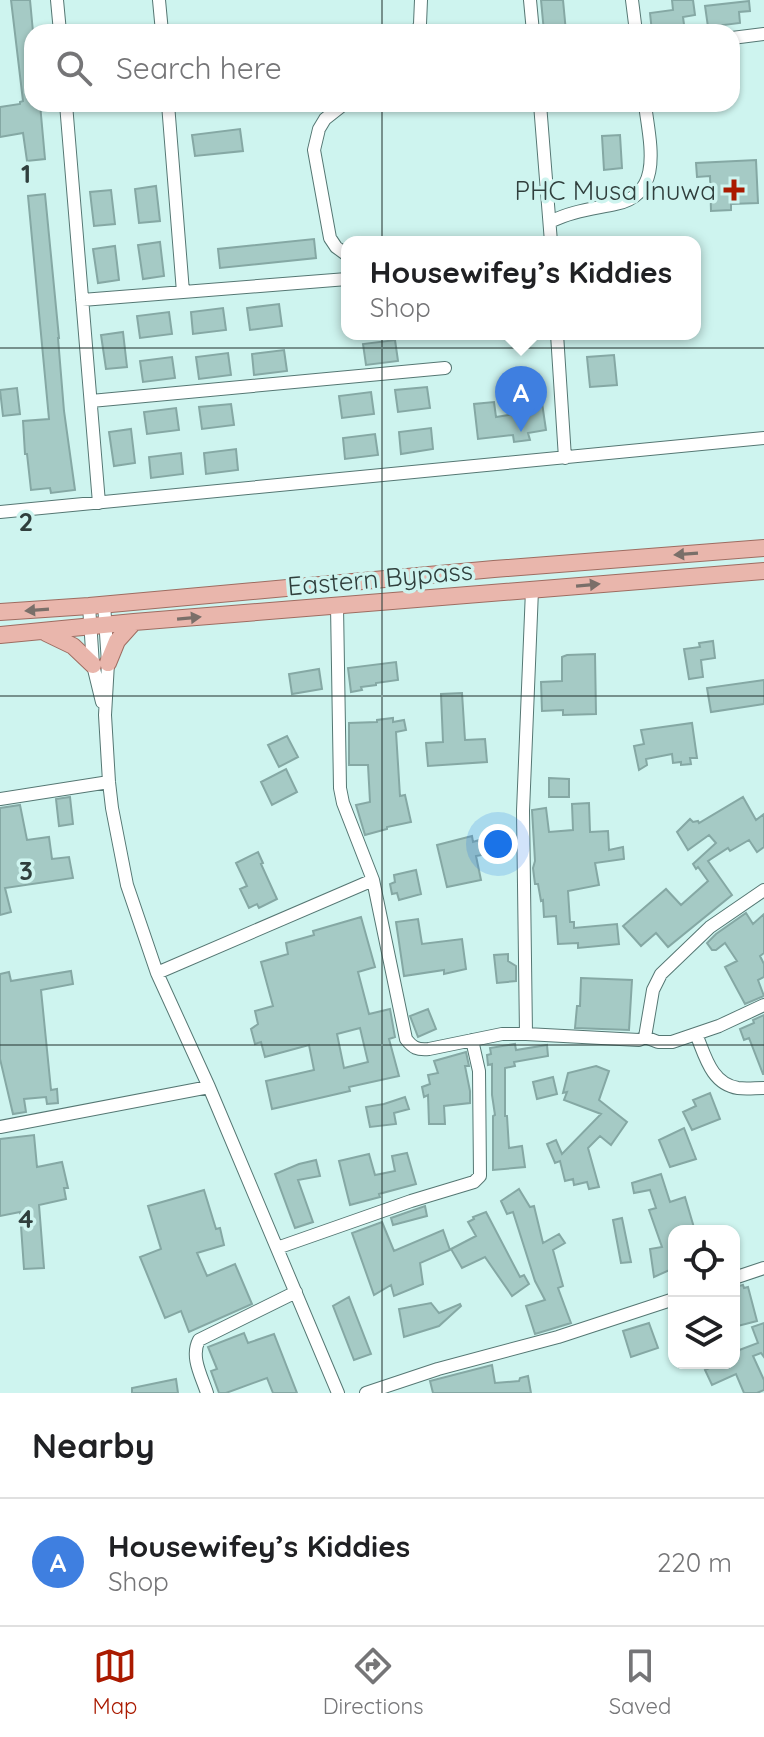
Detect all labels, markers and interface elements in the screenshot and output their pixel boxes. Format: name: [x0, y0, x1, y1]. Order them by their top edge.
search box: [24, 24, 740, 112]
icon: search: [52, 46, 96, 90]
text: Search here: [116, 49, 282, 87]
text: 1: [21, 157, 31, 190]
place label: PHC Musa Inuwa: [514, 174, 716, 207]
marker: PHC Musa Inuwa: [723, 179, 745, 201]
popup: [341, 236, 701, 340]
text: Housewifey’s Kiddies: [370, 253, 672, 291]
text: Shop: [370, 291, 431, 324]
pin: A: [495, 366, 547, 432]
text: 2: [19, 505, 33, 538]
one-way arrow: [673, 548, 698, 561]
street label: Eastern Bypass: [286, 553, 474, 603]
one-way arrow: [576, 578, 601, 591]
one-way arrow: [24, 603, 49, 616]
one-way arrow: [177, 611, 202, 624]
your location: [478, 824, 518, 864]
text: 3: [19, 854, 33, 887]
text: 4: [18, 1202, 34, 1235]
map controls: [668, 1225, 740, 1369]
button: locate: [668, 1225, 740, 1297]
button: layers: [668, 1297, 740, 1369]
text: Nearby: [32, 1424, 155, 1467]
text: Housewifey’s Kiddies: [108, 1527, 410, 1565]
text: A: [50, 1546, 66, 1579]
text: 220 m: [657, 1546, 732, 1579]
text: Shop: [108, 1565, 169, 1598]
tab: Map: [93, 1644, 137, 1720]
tab: Directions: [323, 1644, 423, 1720]
tab: Saved: [609, 1644, 671, 1720]

